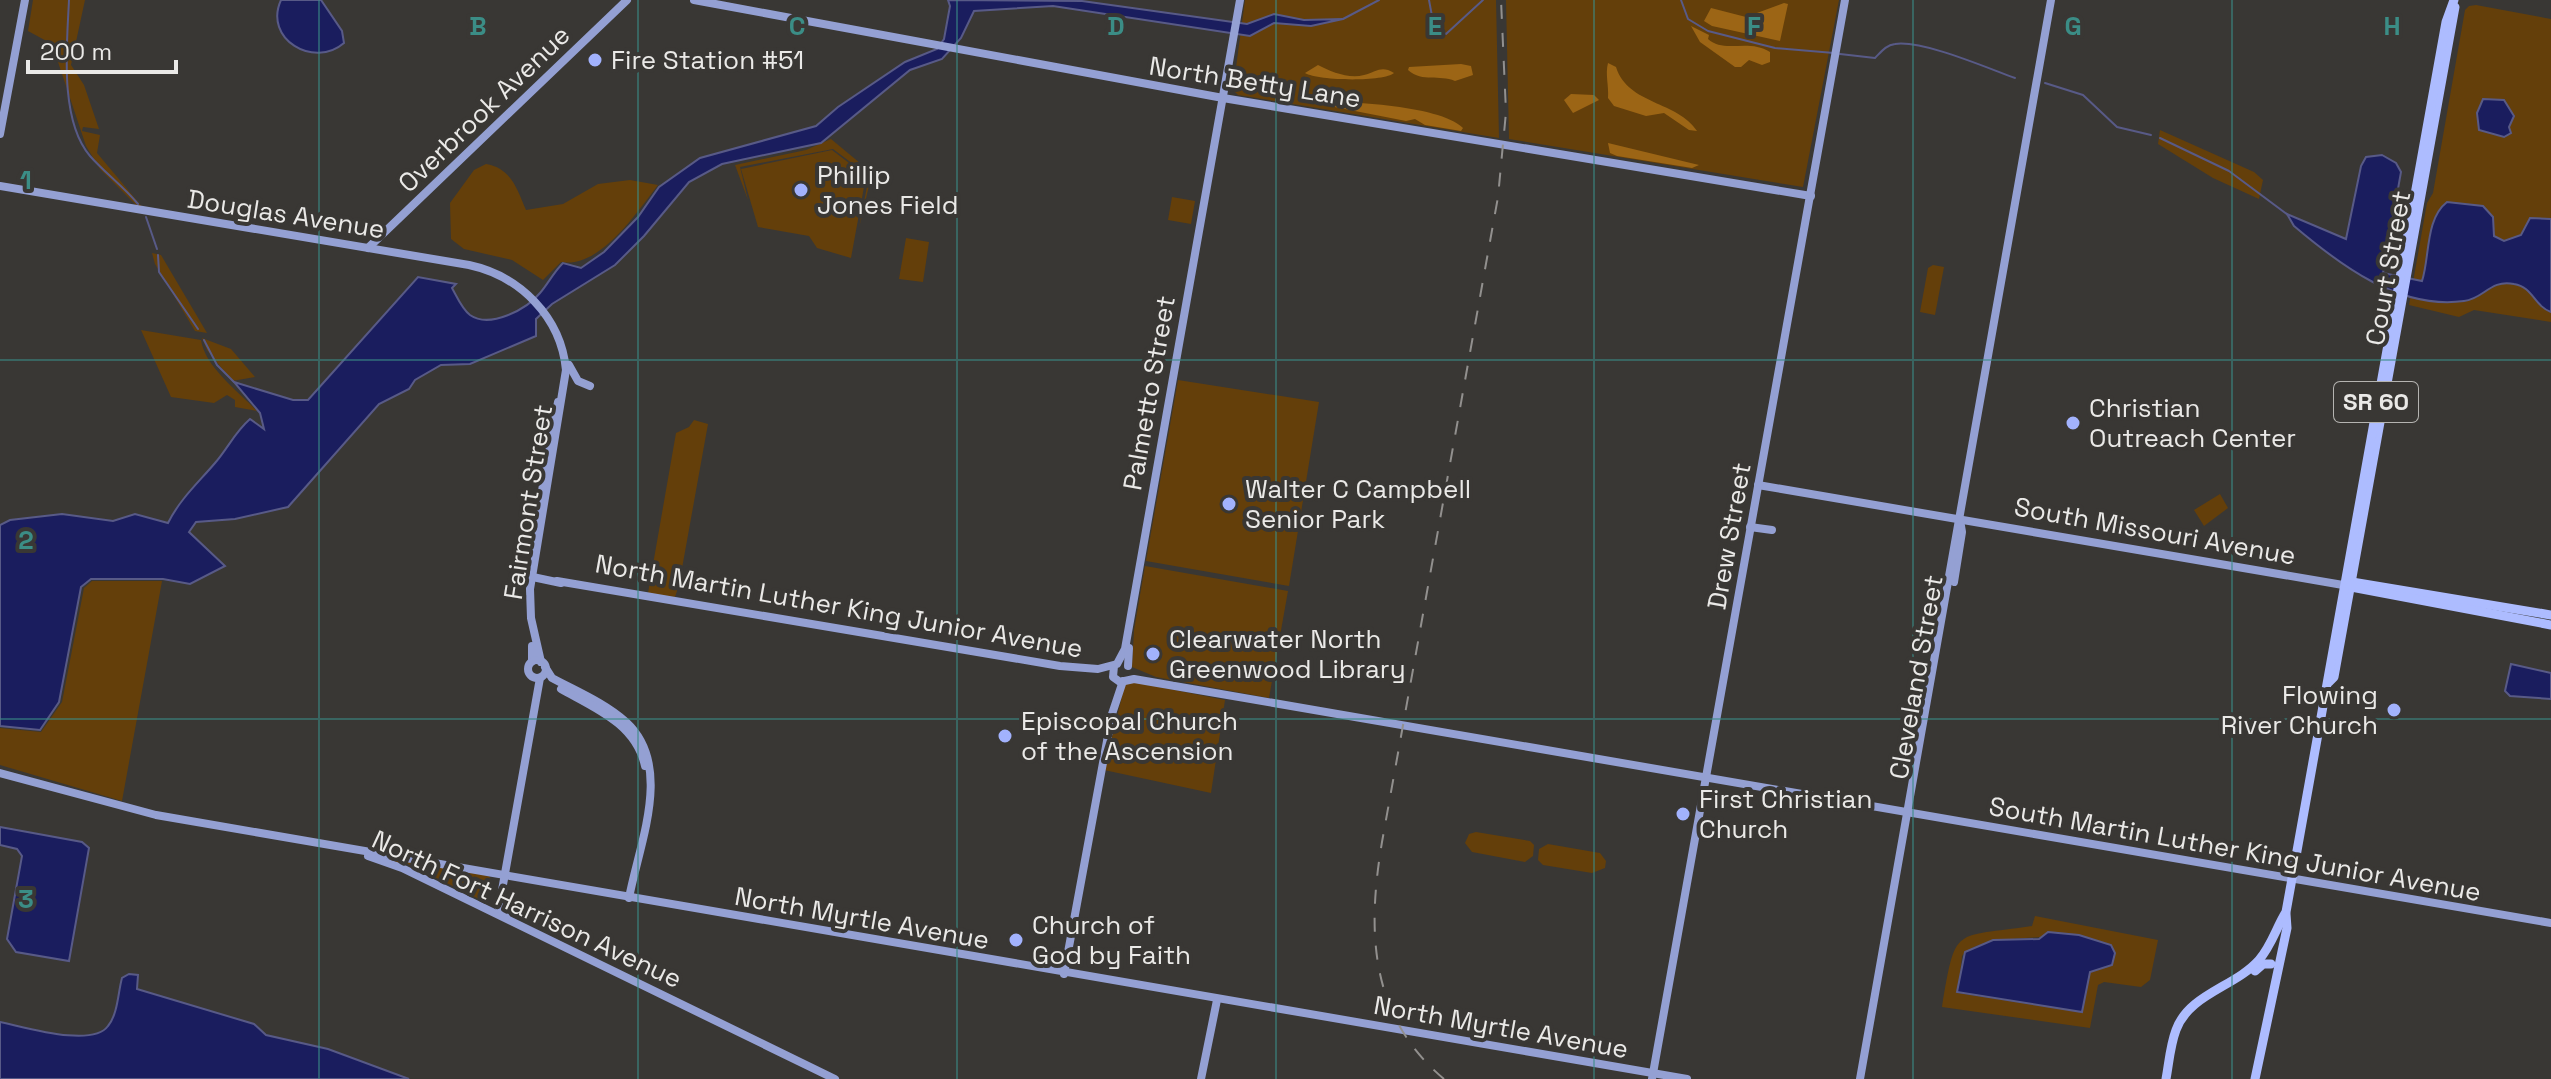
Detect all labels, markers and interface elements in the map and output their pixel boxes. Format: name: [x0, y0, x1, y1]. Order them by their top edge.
text: B: [469, 9, 487, 43]
text: C: [789, 9, 805, 43]
text: D: [1107, 9, 1125, 43]
text: E: [1428, 9, 1442, 43]
text: F: [1747, 9, 1761, 43]
text: G: [2064, 9, 2082, 43]
text: H: [2383, 9, 2401, 43]
street label: Overbrook Avenue: [391, 18, 577, 200]
scale bar: [28, 24, 176, 74]
text: 200 m: [40, 36, 112, 67]
place label: Fire Station #51: [611, 43, 804, 77]
street label: North Betty Lane: [1147, 48, 1363, 116]
marker: Fire Station #51: [586, 51, 604, 69]
place label: Phillip Jones Field: [817, 158, 958, 222]
text: 1: [20, 163, 32, 197]
marker: Phillip Jones Field: [792, 181, 810, 199]
street label: Douglas Avenue: [185, 182, 387, 246]
street label: Court Street: [2358, 188, 2418, 348]
street label: Palmetto Street: [1115, 293, 1183, 493]
road number: SR 60: [2334, 382, 2418, 422]
place label: Christian Outreach Center: [2089, 391, 2296, 455]
street label: Fairmont Street: [496, 402, 560, 602]
marker: Christian Outreach Center: [2064, 414, 2082, 432]
street label: Drew Street: [1699, 460, 1759, 612]
place label: Walter C Campbell Senior Park: [1245, 472, 1471, 536]
street label: South Missouri Avenue: [2012, 490, 2298, 572]
marker: Walter C Campbell Senior Park: [1220, 495, 1238, 513]
text: 2: [18, 523, 34, 557]
street label: North Martin Luther King Junior Avenue: [593, 546, 1085, 666]
street label: Cleveland Street: [1881, 572, 1951, 782]
place label: Clearwater North Greenwood Library: [1169, 622, 1406, 686]
marker: Clearwater North Greenwood Library: [1144, 645, 1162, 663]
place label: Flowing River Church: [2221, 678, 2378, 742]
marker: Flowing River Church: [2385, 701, 2403, 719]
place label: Episcopal Church of the Ascension: [1021, 704, 1238, 768]
marker: Episcopal Church of the Ascension: [996, 727, 1014, 745]
place label: First Christian Church: [1699, 782, 1872, 846]
street label: South Martin Luther King Junior Avenue: [1986, 789, 2484, 909]
marker: First Christian Church: [1674, 805, 1692, 823]
street label: North Fort Harrison Avenue: [367, 822, 687, 996]
street label: North Myrtle Avenue: [732, 879, 992, 957]
text: 3: [18, 882, 34, 916]
place label: Church of God by Faith: [1032, 908, 1191, 972]
marker: Church of God by Faith: [1007, 931, 1025, 949]
street label: North Myrtle Avenue: [1371, 988, 1631, 1066]

